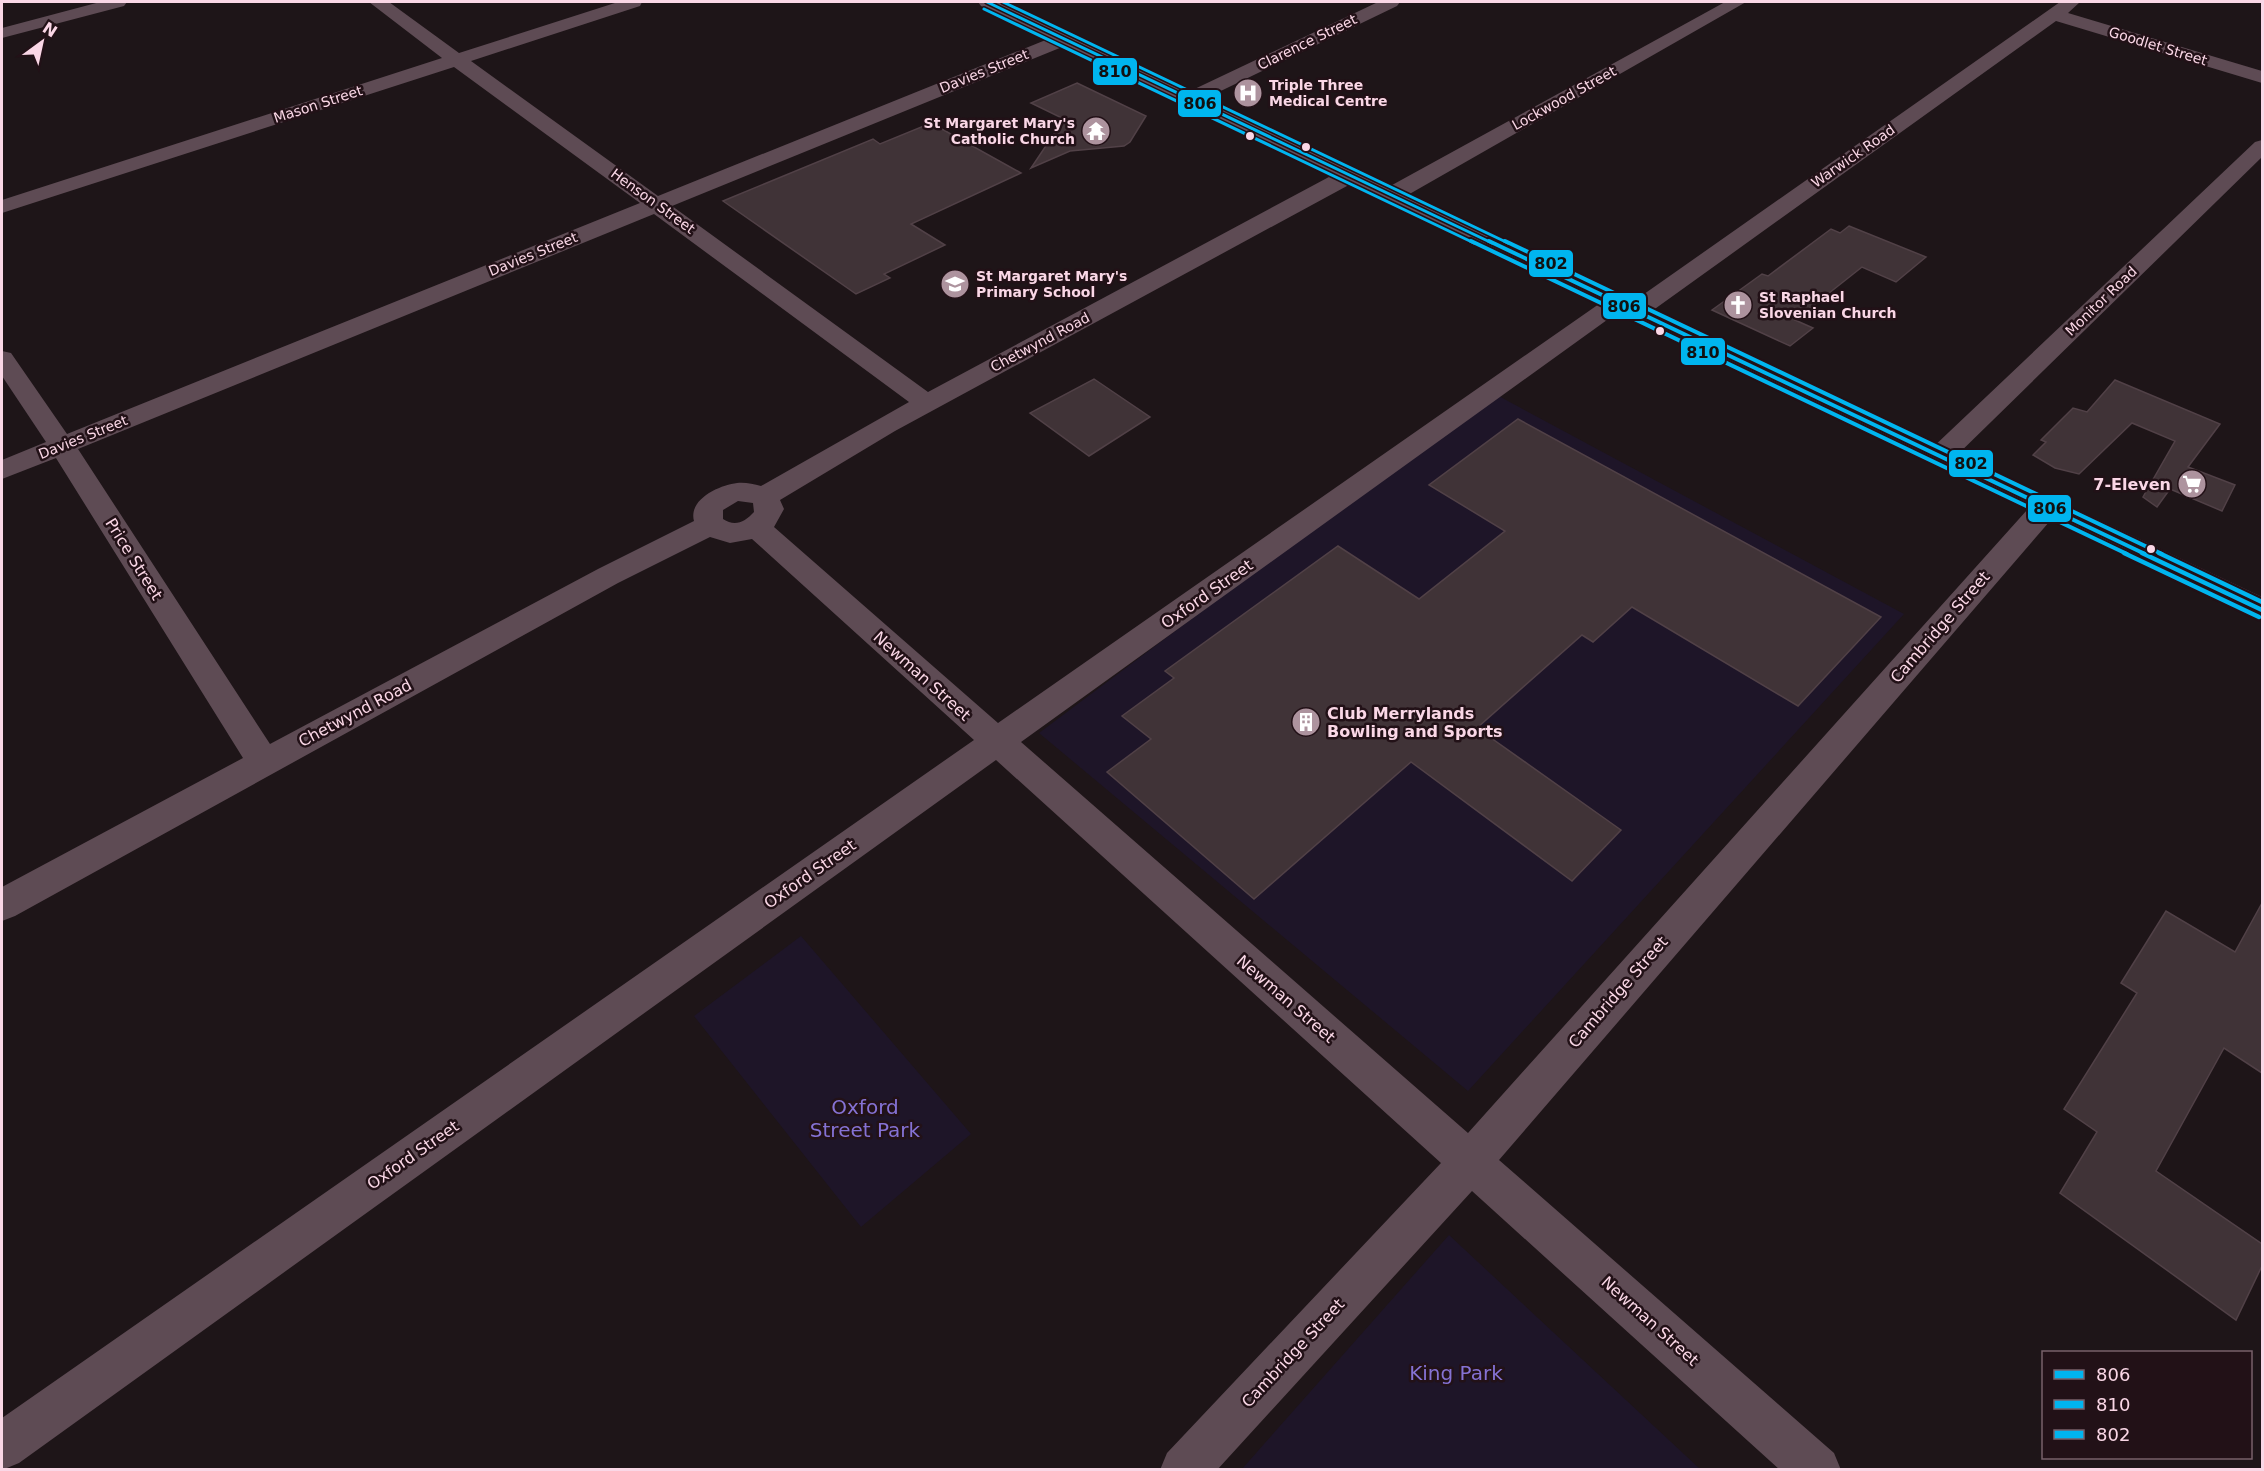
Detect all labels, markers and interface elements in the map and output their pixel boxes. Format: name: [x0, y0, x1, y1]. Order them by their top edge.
street label: Clarence Street: [1255, 11, 1360, 73]
north arrow: [12, 12, 72, 72]
text: N: [39, 18, 61, 41]
street label: Goodlet Street: [2107, 23, 2210, 69]
street label: Davies Street: [937, 46, 1031, 96]
line badge: 810: [1092, 57, 1138, 86]
text: 810: [1098, 62, 1132, 81]
street label: Lockwood Street: [1509, 63, 1619, 133]
hospital icon: Triple Three Medical Centre: [1232, 77, 1264, 109]
place label: Triple Three Medical Centre: [1269, 77, 1388, 109]
street label: Mason Street: [272, 82, 365, 126]
line badge: 806: [1177, 89, 1222, 118]
text: 806: [1183, 94, 1217, 113]
place label: St Margaret Mary's Catholic Church: [924, 115, 1075, 147]
temple icon: St Margaret Mary's Catholic Church: [1080, 115, 1112, 147]
street label: Warwick Road: [1808, 121, 1898, 191]
unlabelled marker: [1244, 130, 1256, 142]
unlabelled marker: [1300, 141, 1312, 153]
street label: Henson Street: [608, 165, 698, 237]
street label: Davies Street: [486, 229, 580, 279]
line badge: 802: [1528, 249, 1574, 278]
text: 802: [1534, 254, 1568, 273]
street label: Monitor Road: [2062, 263, 2140, 339]
school or university icon: St Margaret Mary's Primary School: [939, 268, 971, 300]
place label: St Margaret Mary's Primary School: [976, 268, 1127, 300]
church icon: St Raphael Slovenian Church: [1722, 289, 1754, 321]
place label: St Raphael Slovenian Church: [1759, 289, 1897, 321]
line badge: 806: [1602, 292, 1647, 320]
text: 806: [1607, 297, 1641, 316]
street label: Chetwynd Road: [988, 309, 1092, 375]
unlabelled marker: [1654, 325, 1666, 337]
line badge: 810: [1680, 337, 1726, 366]
text: 810: [1686, 343, 1720, 362]
street label: Davies Street: [36, 412, 130, 462]
line badge: 802: [1948, 449, 1994, 478]
text: 802: [1954, 454, 1988, 473]
supermarket icon: 7-Eleven: [2176, 468, 2208, 500]
place label: 7-Eleven: [2093, 475, 2171, 494]
line badge: 806: [2027, 494, 2072, 523]
text: 806: [2033, 499, 2067, 518]
street label: Price Street: [101, 515, 167, 603]
unlabelled marker: [2145, 543, 2157, 555]
street label: Oxford Street: [1157, 555, 1257, 633]
street label: Cambridge Street: [1886, 567, 1994, 687]
street label: Newman Street: [870, 627, 974, 725]
street label: Chetwynd Road: [295, 675, 415, 751]
place label: Club Merrylands Bowling and Sports: [1327, 704, 1503, 741]
building icon: Club Merrylands Bowling and Sports: [1290, 706, 1322, 738]
street label: Oxford Street: [760, 835, 860, 913]
street label: Cambridge Street: [1564, 932, 1672, 1052]
street label: Newman Street: [1233, 951, 1339, 1047]
park label: Oxford Street Park: [810, 1095, 921, 1142]
street label: Oxford Street: [363, 1116, 463, 1194]
street label: Newman Street: [1598, 1272, 1702, 1370]
street label: Cambridge Street: [1238, 1295, 1348, 1411]
legend: [2042, 1351, 2252, 1459]
park label: King Park: [1409, 1361, 1503, 1385]
text: 806: [2096, 1364, 2130, 1385]
text: 810: [2096, 1394, 2130, 1415]
text: 802: [2096, 1424, 2130, 1445]

